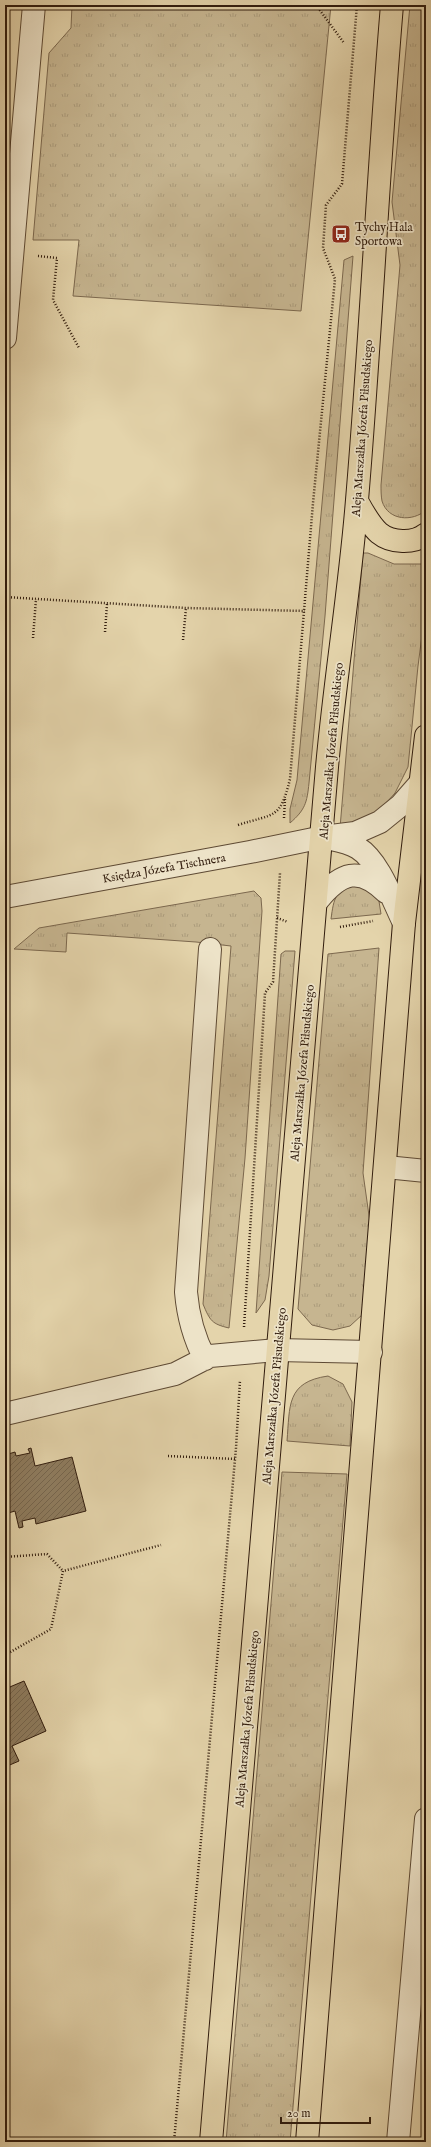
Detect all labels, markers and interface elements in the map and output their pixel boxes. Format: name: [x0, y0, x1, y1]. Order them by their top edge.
place label: Tychy Hala Sportowa: [355, 220, 414, 250]
bus stop icon: Tychy Hala Sportowa: [330, 223, 352, 245]
street label: Aleja Marszałka Józefa Piłsudskiego: [349, 338, 377, 518]
street label: Aleja Marszałka Józefa Piłsudskiego: [316, 661, 348, 841]
street label: Księdza Józefa Tischnera: [101, 850, 228, 888]
street label: Aleja Marszałka Józefa Piłsudskiego: [287, 983, 319, 1163]
street label: Aleja Marszałka Józefa Piłsudskiego: [259, 1306, 291, 1486]
street label: Aleja Marszałka Józefa Piłsudskiego: [232, 1629, 264, 1809]
scale bar: [281, 2099, 370, 2125]
text: 20 m: [287, 2106, 310, 2121]

